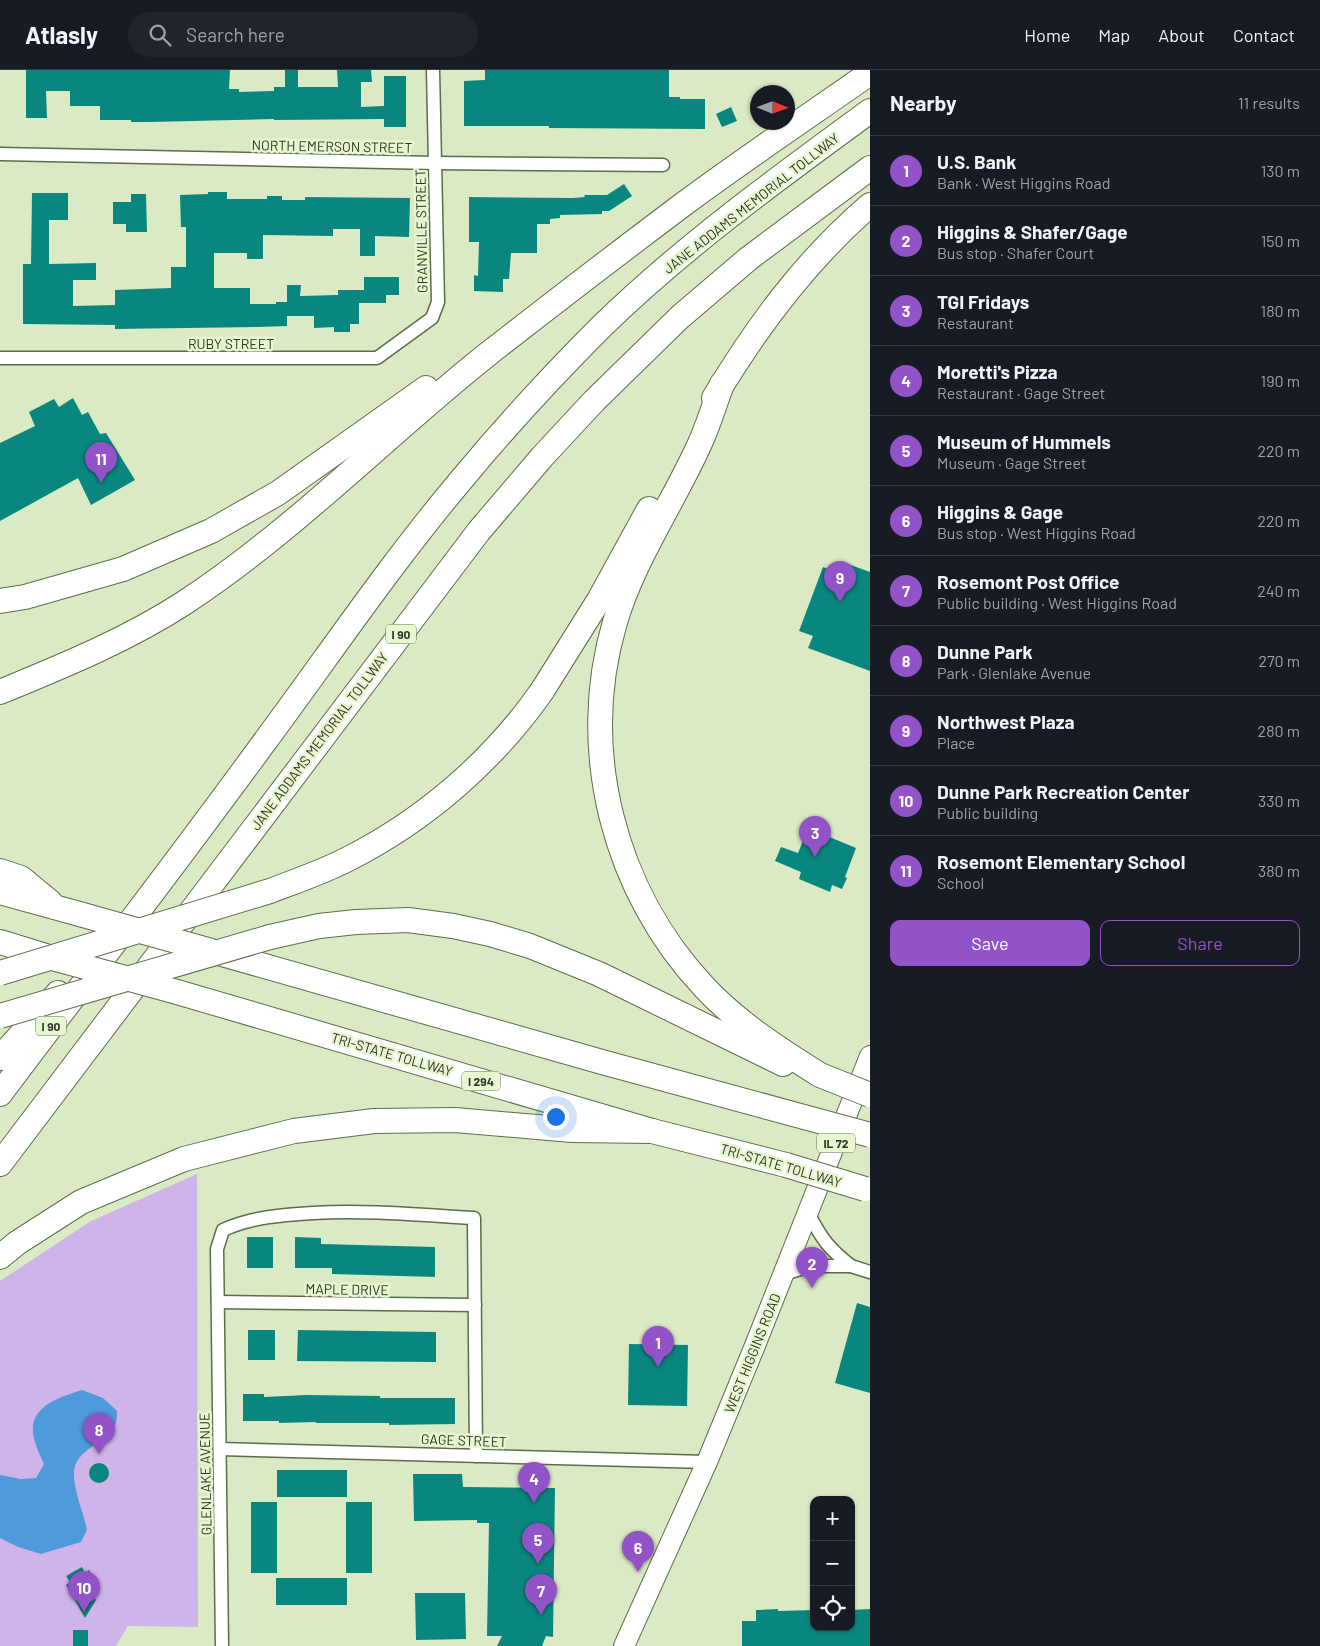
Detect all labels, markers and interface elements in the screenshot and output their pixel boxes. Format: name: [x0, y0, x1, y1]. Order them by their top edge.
search box: [128, 12, 478, 57]
text: Atlasly: [25, 20, 98, 49]
icon: search: [146, 21, 174, 49]
text: Search here: [186, 23, 285, 46]
text: Home: [1024, 24, 1070, 46]
text: Map: [1098, 24, 1130, 46]
text: About: [1158, 24, 1205, 46]
text: Contact: [1233, 24, 1295, 46]
north arrow: [750, 85, 795, 130]
text: Nearby: [890, 90, 956, 115]
text: 11 results: [1238, 93, 1300, 112]
street label: JANE ADDAMS MEMORIAL TOLLWAY: [660, 129, 842, 277]
street label: NORTH EMERSON STREET: [252, 136, 412, 156]
text: U.S. Bank: [937, 150, 1016, 173]
text: 1: [903, 161, 909, 180]
text: 130 m: [1261, 161, 1300, 180]
street label: GRANVILLE STREET: [411, 169, 431, 293]
text: Bank · West Higgins Road: [937, 173, 1111, 192]
text: Higgins & Shafer/Gage: [937, 220, 1128, 243]
text: 2: [902, 231, 910, 250]
text: 150 m: [1261, 231, 1300, 250]
text: Bus stop · Shafer Court: [937, 243, 1094, 262]
text: TGI Fridays: [937, 290, 1029, 313]
text: 3: [902, 301, 910, 320]
text: 180 m: [1261, 301, 1300, 320]
text: Restaurant: [937, 313, 1014, 332]
street label: RUBY STREET: [188, 335, 274, 352]
text: Moretti's Pizza: [937, 360, 1057, 383]
text: 4: [901, 371, 911, 390]
text: 190 m: [1261, 371, 1300, 390]
text: Restaurant · Gage Street: [937, 383, 1105, 402]
text: Museum of Hummels: [937, 430, 1111, 453]
text: 5: [902, 441, 910, 460]
text: 220 m: [1257, 441, 1300, 460]
pin: 11: [85, 442, 117, 483]
text: Museum · Gage Street: [937, 453, 1087, 472]
text: Higgins & Gage: [937, 500, 1063, 523]
text: 6: [902, 511, 910, 530]
text: 220 m: [1257, 511, 1300, 530]
text: Bus stop · West Higgins Road: [937, 523, 1136, 542]
pin: 9: [824, 561, 856, 602]
text: Rosemont Post Office: [937, 570, 1119, 593]
text: 7: [902, 581, 910, 600]
text: 240 m: [1257, 581, 1300, 600]
text: Public building · West Higgins Road: [937, 593, 1177, 612]
road number: I 90: [386, 624, 416, 644]
text: Dunne Park: [937, 640, 1033, 663]
street label: JANE ADDAMS MEMORIAL TOLLWAY: [246, 649, 392, 833]
text: 8: [902, 651, 910, 670]
text: 270 m: [1258, 651, 1300, 670]
text: Park · Glenlake Avenue: [937, 663, 1091, 682]
text: Northwest Plaza: [937, 710, 1075, 733]
text: 9: [902, 721, 910, 740]
text: 280 m: [1258, 721, 1300, 740]
text: Place: [937, 733, 975, 752]
text: Dunne Park Recreation Center: [937, 780, 1189, 803]
text: 10: [899, 791, 913, 810]
text: 330 m: [1258, 791, 1300, 810]
text: Public building: [937, 803, 1038, 822]
pin: 3: [799, 816, 831, 857]
text: Rosemont Elementary School: [937, 850, 1185, 873]
text: 11: [900, 861, 912, 880]
text: 380 m: [1258, 861, 1300, 880]
text: School: [937, 873, 984, 892]
button: Save: [890, 920, 1090, 966]
button: Share: [1100, 920, 1300, 966]
road number: I 90: [36, 1016, 66, 1036]
street label: TRI-STATE TOLLWAY: [329, 1029, 455, 1079]
road number: I 294: [462, 1071, 500, 1090]
your location: [543, 1104, 569, 1130]
road number: IL 72: [817, 1134, 855, 1152]
street label: TRI-STATE TOLLWAY: [718, 1140, 844, 1190]
pin: 2: [796, 1247, 828, 1288]
street label: MAPLE DRIVE: [305, 1280, 389, 1298]
street label: WEST HIGGINS ROAD: [720, 1291, 784, 1415]
pin: 1: [642, 1326, 674, 1367]
pin: 8: [83, 1413, 115, 1454]
street label: GLENLAKE AVENUE: [195, 1413, 215, 1535]
street label: GAGE STREET: [421, 1430, 507, 1450]
pin: 4: [518, 1462, 550, 1503]
map controls: [810, 1496, 855, 1631]
button: +: [810, 1496, 855, 1541]
pin: 5: [522, 1523, 554, 1564]
pin: 6: [622, 1531, 654, 1572]
button: −: [810, 1541, 855, 1586]
pin: 10: [68, 1571, 100, 1612]
pin: 7: [525, 1574, 557, 1615]
button: locate: [810, 1586, 855, 1631]

